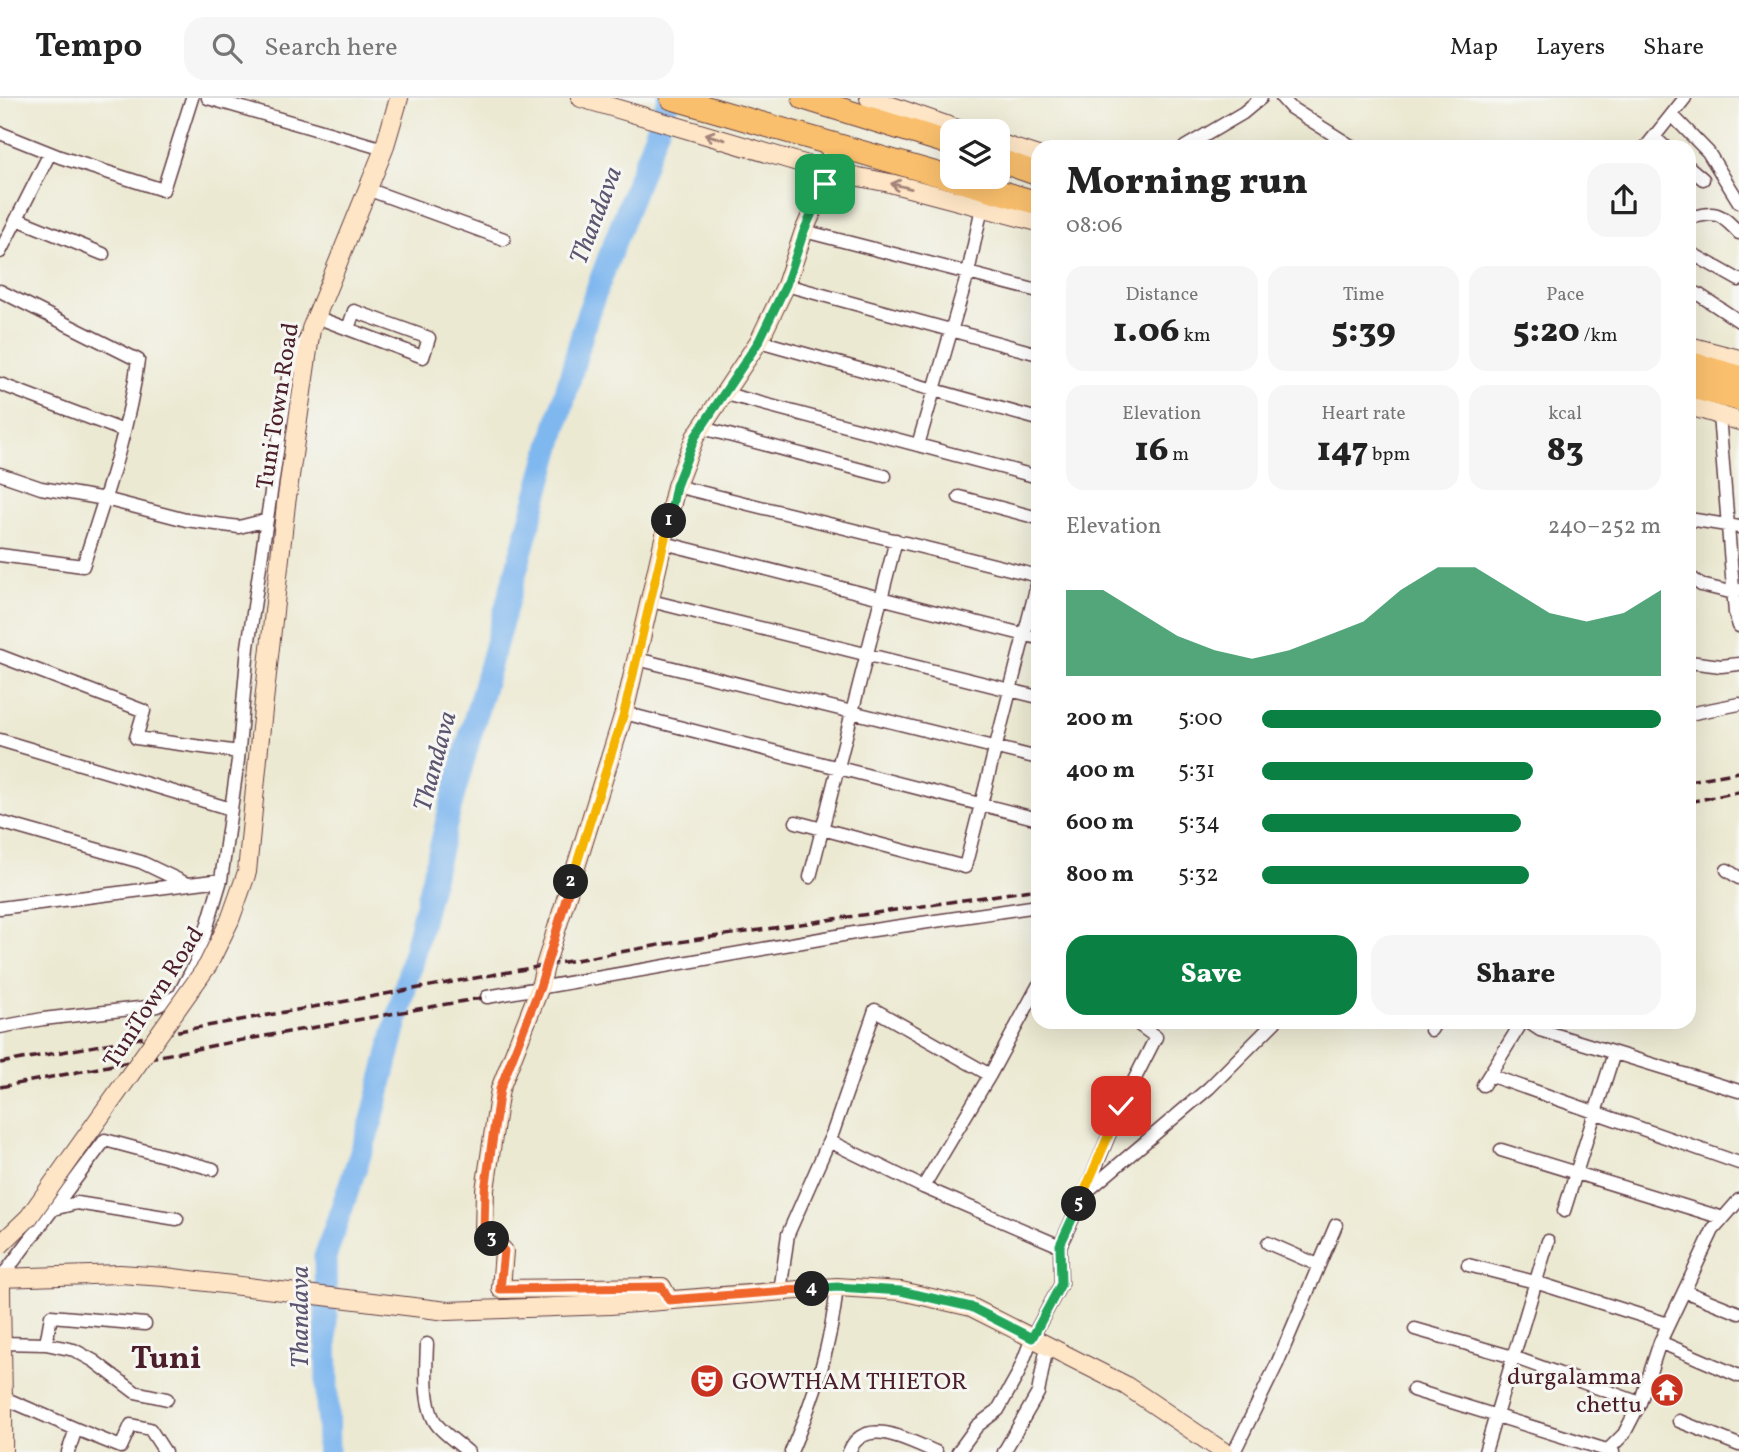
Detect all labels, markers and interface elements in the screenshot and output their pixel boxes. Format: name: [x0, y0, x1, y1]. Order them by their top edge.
search box: [184, 17, 674, 80]
text: Tempo: [35, 25, 142, 71]
icon: search: [208, 29, 246, 67]
text: Search here: [264, 30, 398, 66]
text: Map: [1450, 31, 1498, 65]
text: Layers: [1536, 31, 1605, 65]
text: Share: [1643, 31, 1704, 65]
map controls: [940, 119, 1010, 189]
button: layers: [940, 119, 1010, 189]
one-way arrow: [705, 129, 727, 142]
pin: [795, 154, 855, 214]
text: Morning run: [1066, 157, 1308, 210]
water label: Thandava: [562, 161, 632, 270]
button: share: [1587, 163, 1661, 237]
icon: arrive: [806, 165, 844, 203]
one-way arrow: [890, 179, 913, 192]
text: 08:06: [1066, 210, 1123, 242]
text: Distance: [1125, 282, 1198, 308]
text: Time: [1343, 282, 1384, 308]
text: Pace: [1546, 282, 1584, 308]
text: 1.06: [1113, 308, 1180, 356]
text: 5:39: [1331, 308, 1396, 356]
text: 5:20: [1513, 308, 1580, 356]
street label: Tuni Town Road: [249, 320, 309, 492]
text: km: [1180, 323, 1211, 349]
text: /km: [1580, 323, 1618, 349]
text: Elevation: [1122, 401, 1201, 427]
text: Heart rate: [1322, 401, 1405, 427]
text: kcal: [1548, 401, 1582, 427]
text: 16: [1134, 427, 1169, 475]
text: 147: [1317, 427, 1368, 475]
text: 83: [1546, 427, 1584, 475]
text: m: [1169, 442, 1189, 468]
text: bpm: [1368, 442, 1410, 468]
pin: 1: [652, 504, 686, 538]
text: 1: [665, 507, 672, 533]
text: Elevation: [1066, 511, 1162, 543]
text: 240–252 m: [1548, 511, 1661, 543]
text: 200 m: [1066, 703, 1133, 735]
text: 5:00: [1178, 703, 1223, 735]
water label: Thandava: [405, 707, 467, 816]
text: 400 m: [1066, 755, 1135, 787]
text: 5:31: [1178, 755, 1215, 787]
text: 600 m: [1066, 807, 1134, 839]
text: 5:34: [1178, 807, 1220, 839]
text: 800 m: [1066, 859, 1134, 891]
text: 5:32: [1178, 859, 1219, 891]
pin: 2: [554, 864, 588, 900]
text: 2: [566, 868, 575, 894]
street label: TuniTown Road: [96, 920, 213, 1076]
button: Save: [1066, 935, 1357, 1015]
button: Share: [1371, 935, 1661, 1015]
pin: [1091, 1076, 1151, 1136]
icon: check: [1102, 1087, 1140, 1125]
pin: 5: [1062, 1186, 1096, 1222]
text: 5: [1074, 1190, 1083, 1216]
pin: 3: [475, 1222, 510, 1256]
text: 3: [487, 1225, 496, 1251]
water label: Thandava: [283, 1266, 319, 1368]
pin: 4: [794, 1272, 830, 1306]
text: 4: [806, 1275, 817, 1301]
district label: Tuni: [131, 1338, 201, 1382]
place label: durgalamma chettu: [1507, 1361, 1642, 1423]
theatre icon: GOWTHAM THIETOR: [688, 1362, 726, 1400]
place label: GOWTHAM THIETOR: [732, 1366, 967, 1400]
temple icon: durgalamma chettu: [1648, 1371, 1686, 1409]

